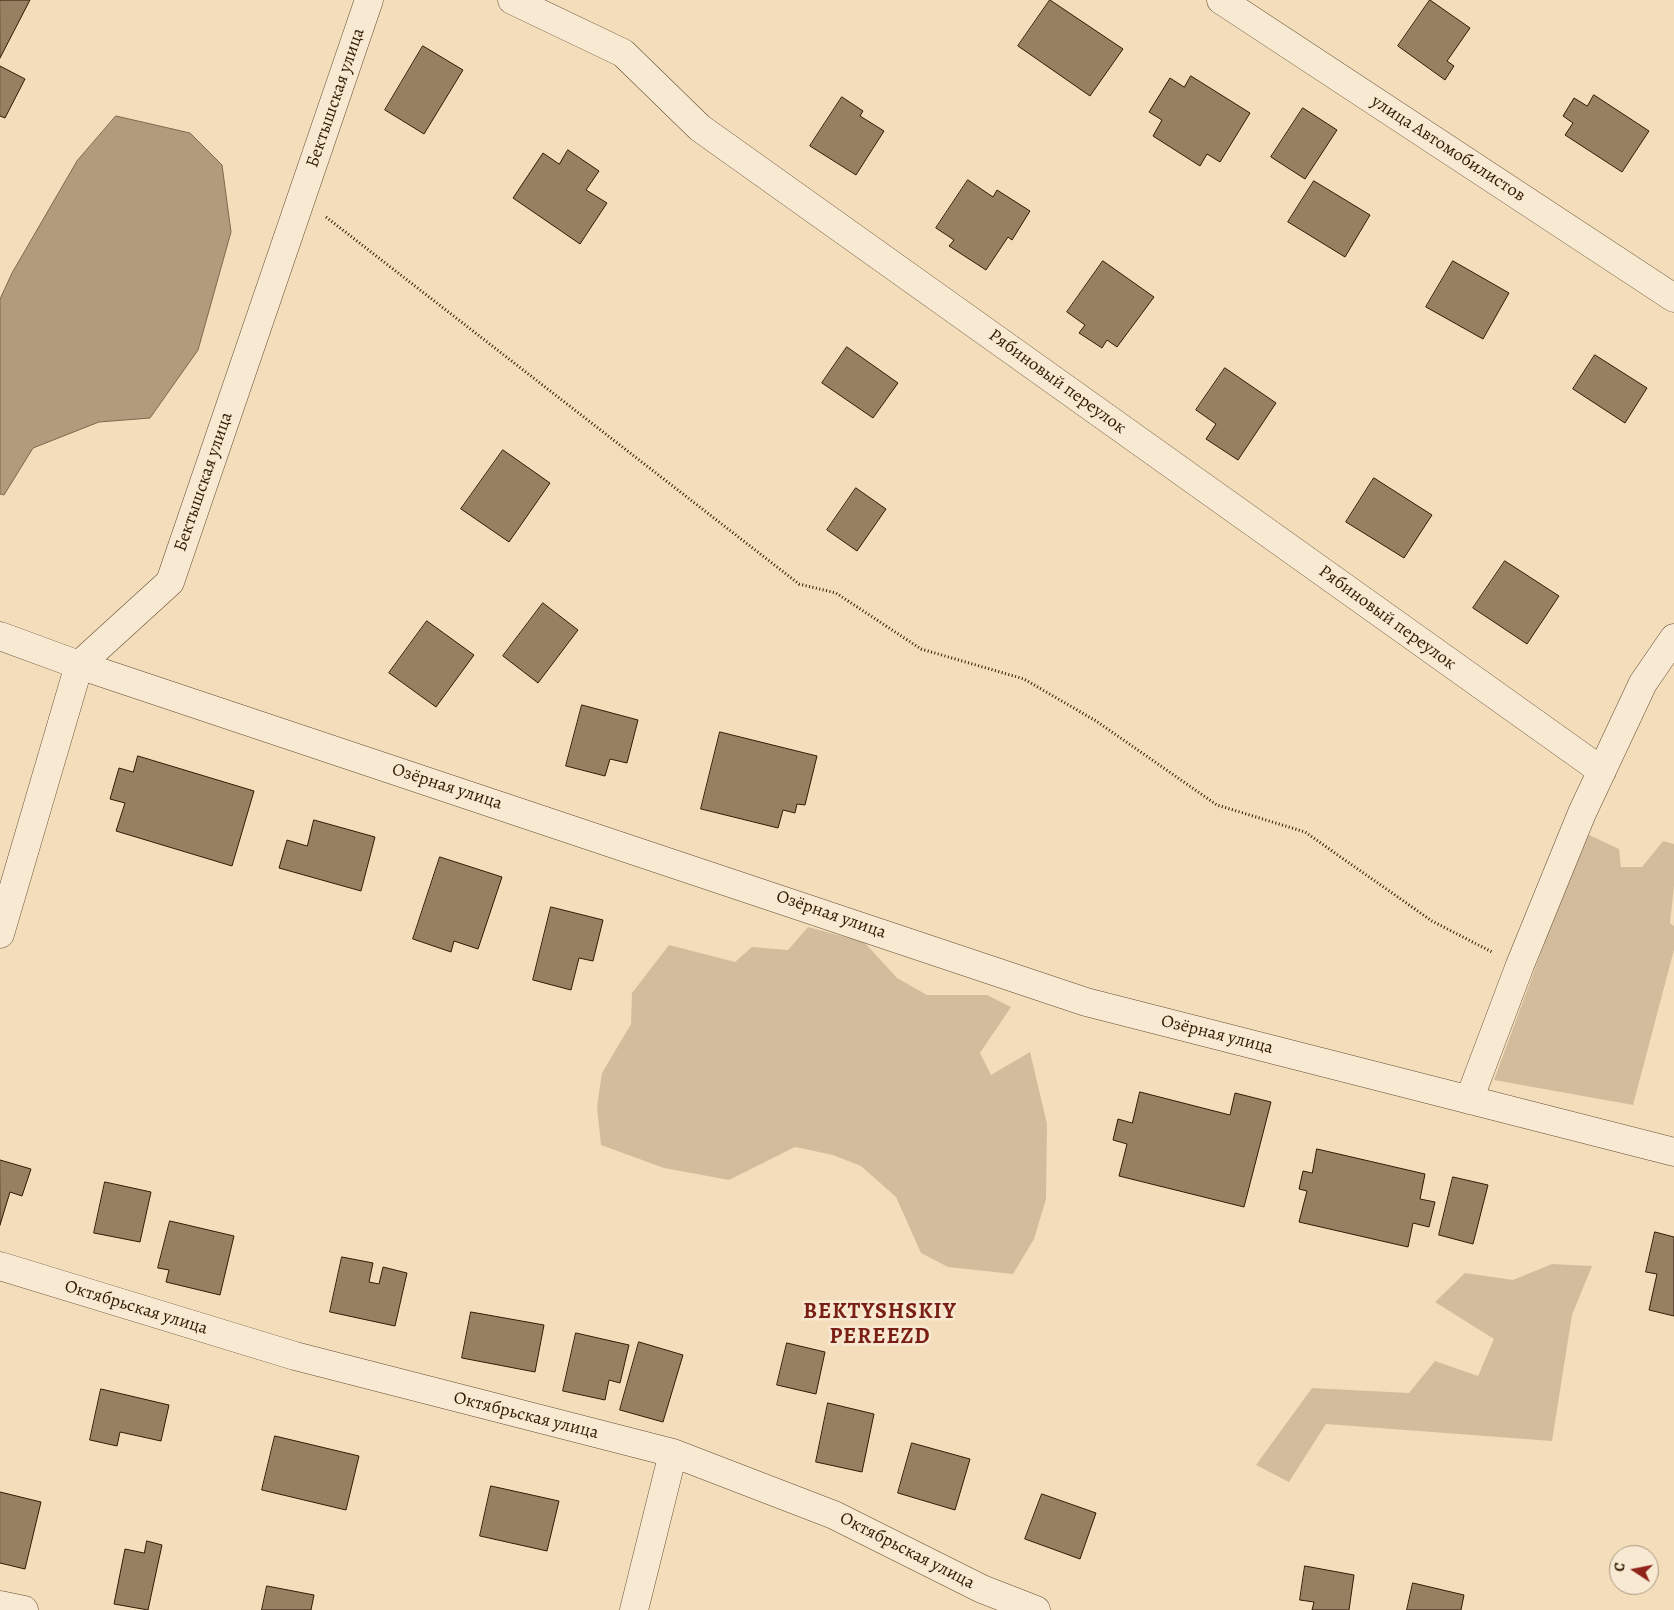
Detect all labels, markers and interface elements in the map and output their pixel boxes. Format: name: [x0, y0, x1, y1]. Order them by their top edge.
street label: Бектышская улица: [302, 25, 370, 171]
street label: улица Автомобилистов: [1367, 91, 1529, 207]
street label: Рябиновый переулок: [984, 325, 1130, 439]
street label: Бектышская улица: [170, 409, 238, 555]
street label: Рябиновый переулок: [1314, 561, 1460, 675]
street label: Озёрная улица: [389, 759, 505, 815]
street label: Озёрная улица: [773, 886, 889, 944]
street label: Озёрная улица: [1159, 1011, 1275, 1059]
street label: Октябрьская улица: [62, 1276, 210, 1340]
district label: BEKTYSHSKIY PEREEZD: [802, 1300, 958, 1352]
street label: Октябрьская улица: [451, 1388, 601, 1444]
street label: Октябрьская улица: [836, 1508, 978, 1594]
north arrow: [1609, 1545, 1659, 1595]
text: С: [1610, 1561, 1630, 1573]

